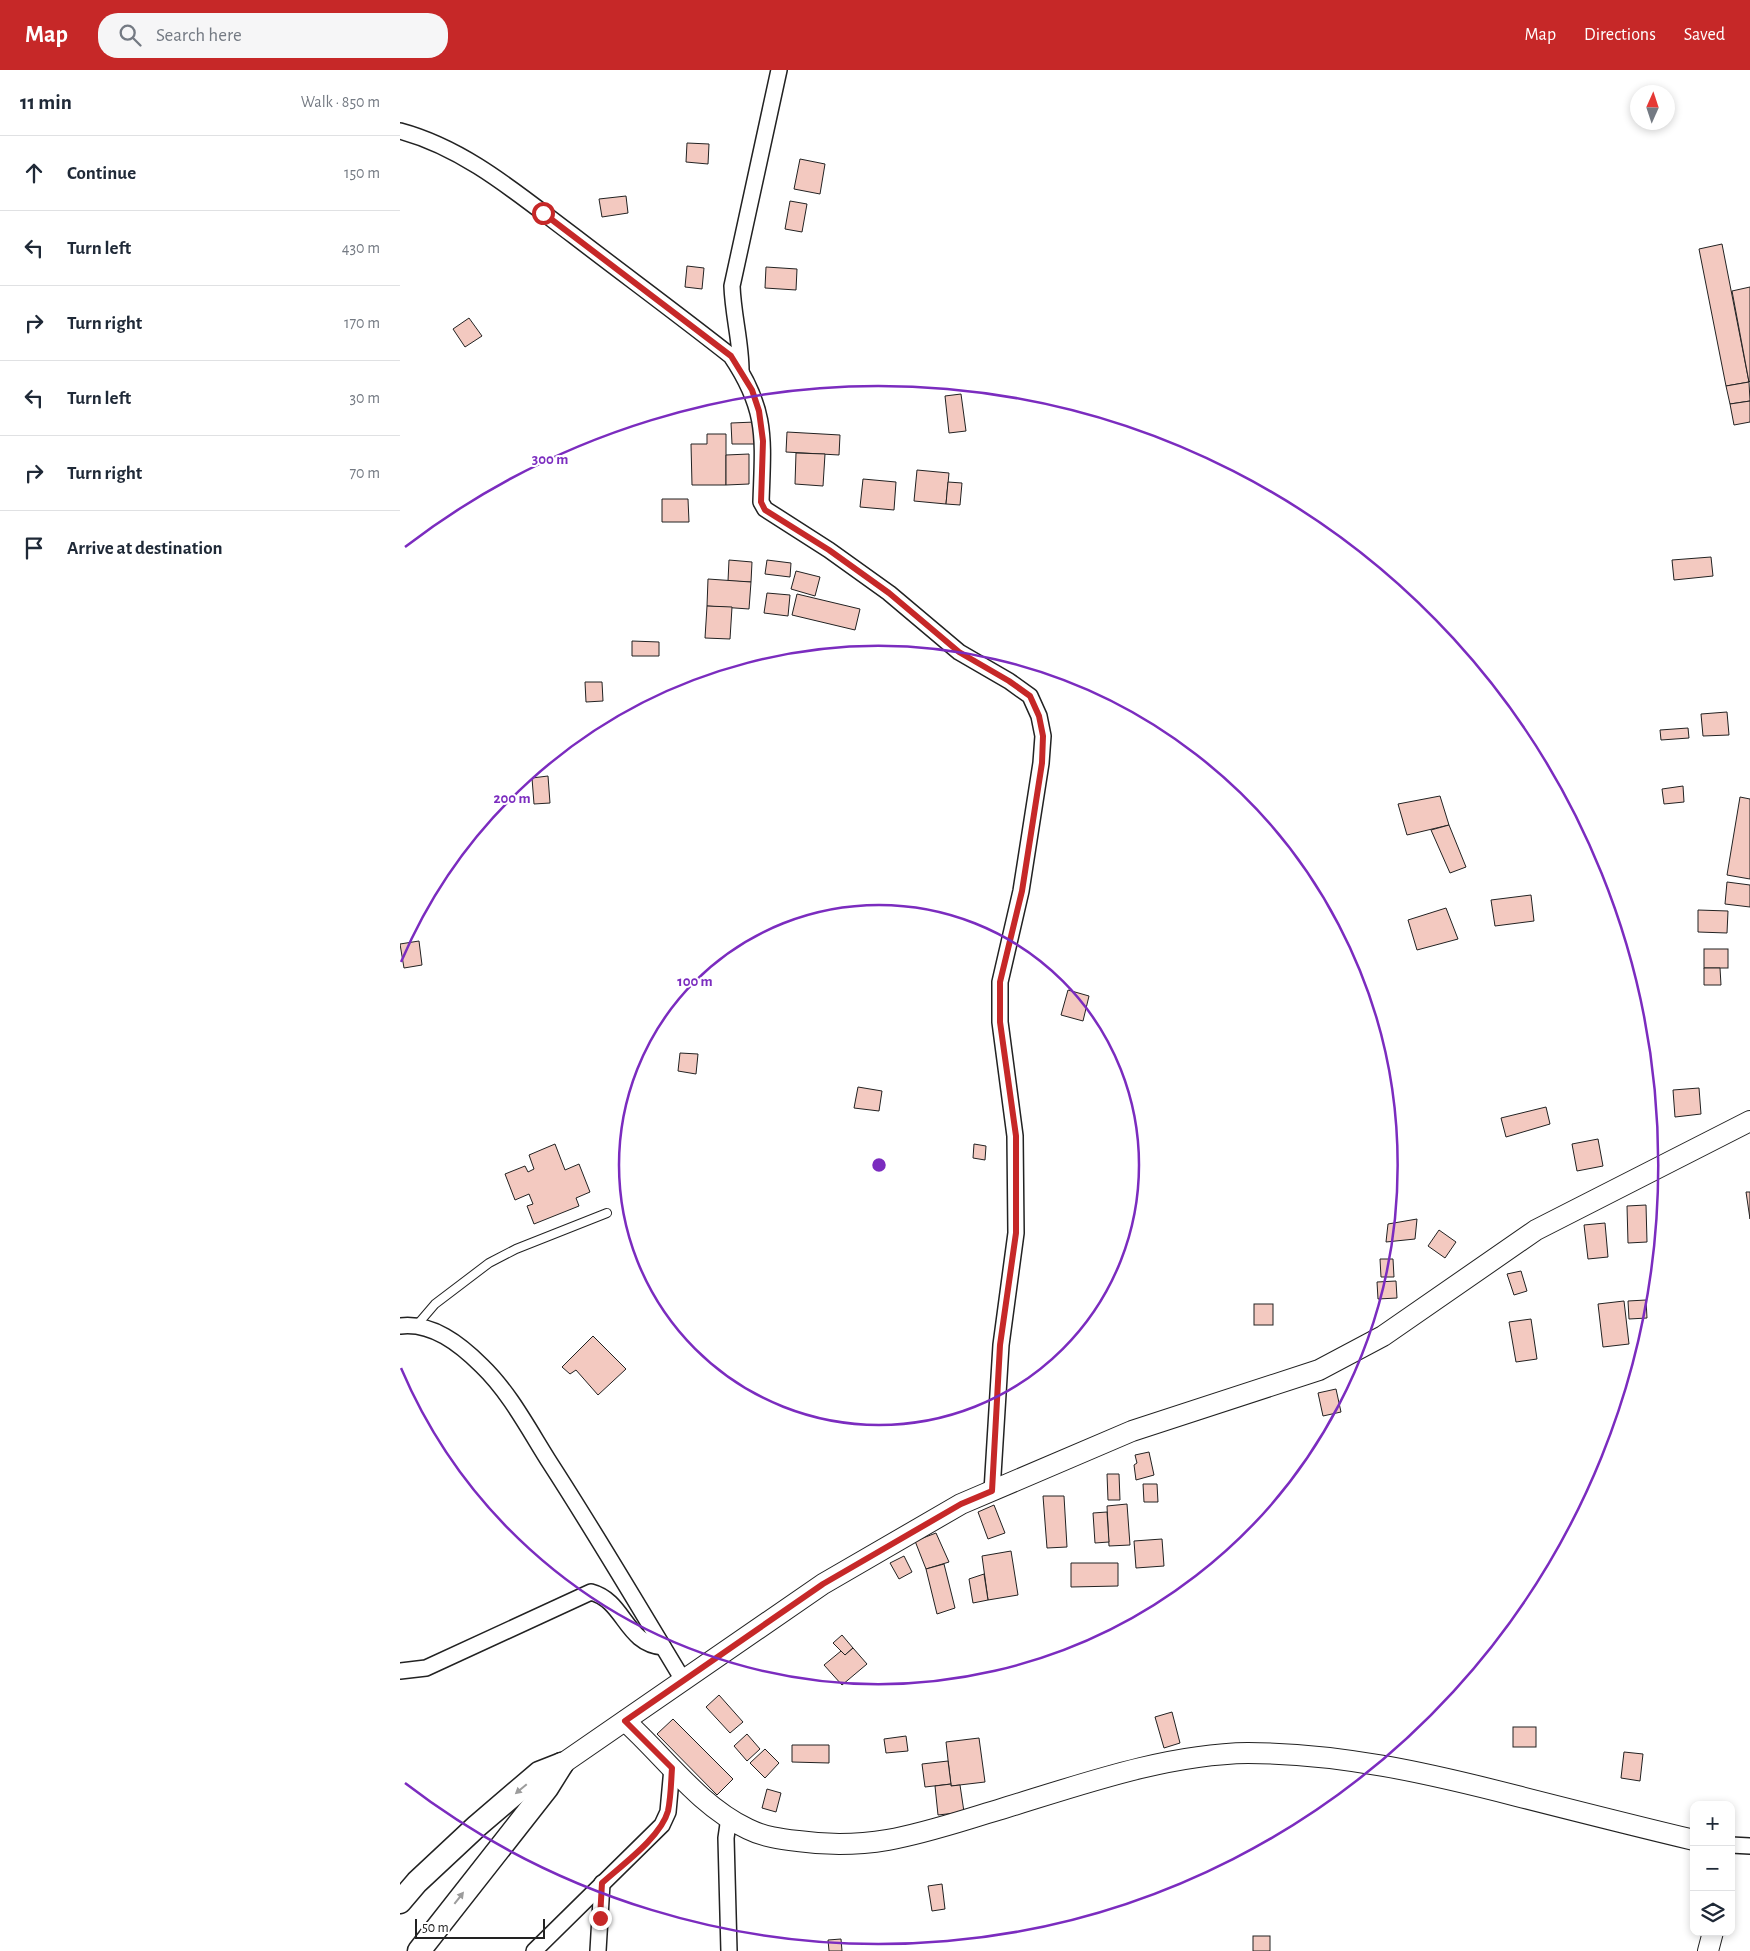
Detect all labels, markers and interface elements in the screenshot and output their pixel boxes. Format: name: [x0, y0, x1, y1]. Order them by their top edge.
search box: [98, 13, 448, 58]
icon: search: [116, 21, 144, 49]
text: Map: [25, 23, 68, 47]
text: Search here: [156, 26, 242, 45]
text: Map: [1525, 26, 1556, 44]
text: Directions: [1584, 26, 1656, 44]
text: Saved: [1684, 26, 1725, 44]
north arrow: [1630, 85, 1675, 130]
text: 11 min: [20, 92, 72, 113]
text: Walk · 850 m: [301, 94, 380, 110]
icon: ahead: [20, 159, 48, 187]
text: Continue: [67, 164, 136, 183]
text: 150 m: [344, 165, 380, 181]
route start: [532, 202, 555, 225]
icon: left: [20, 234, 48, 262]
text: Turn left: [67, 239, 131, 258]
text: 430 m: [342, 240, 380, 256]
icon: right: [20, 309, 48, 337]
text: Turn right: [67, 314, 142, 333]
text: 170 m: [344, 315, 380, 331]
icon: left: [20, 384, 48, 412]
text: Turn left: [67, 389, 131, 408]
text: 30 m: [350, 390, 380, 406]
text: 300 m: [532, 452, 568, 467]
icon: right: [20, 459, 48, 487]
text: Turn right: [67, 464, 142, 483]
text: 70 m: [349, 465, 380, 481]
icon: arrive: [20, 534, 48, 562]
text: Arrive at destination: [67, 539, 223, 558]
text: 200 m: [493, 791, 531, 806]
text: 100 m: [677, 974, 713, 989]
centre of rings: [870, 1156, 888, 1174]
one-way arrow: [515, 1783, 528, 1794]
map controls: [1690, 1801, 1735, 1936]
button: +: [1690, 1801, 1735, 1846]
button: −: [1690, 1846, 1735, 1891]
one-way arrow: [454, 1891, 464, 1905]
button: layers: [1690, 1891, 1735, 1936]
route end: [589, 1907, 612, 1930]
scale bar: [415, 1916, 545, 1939]
text: 50 m: [422, 1921, 449, 1935]

